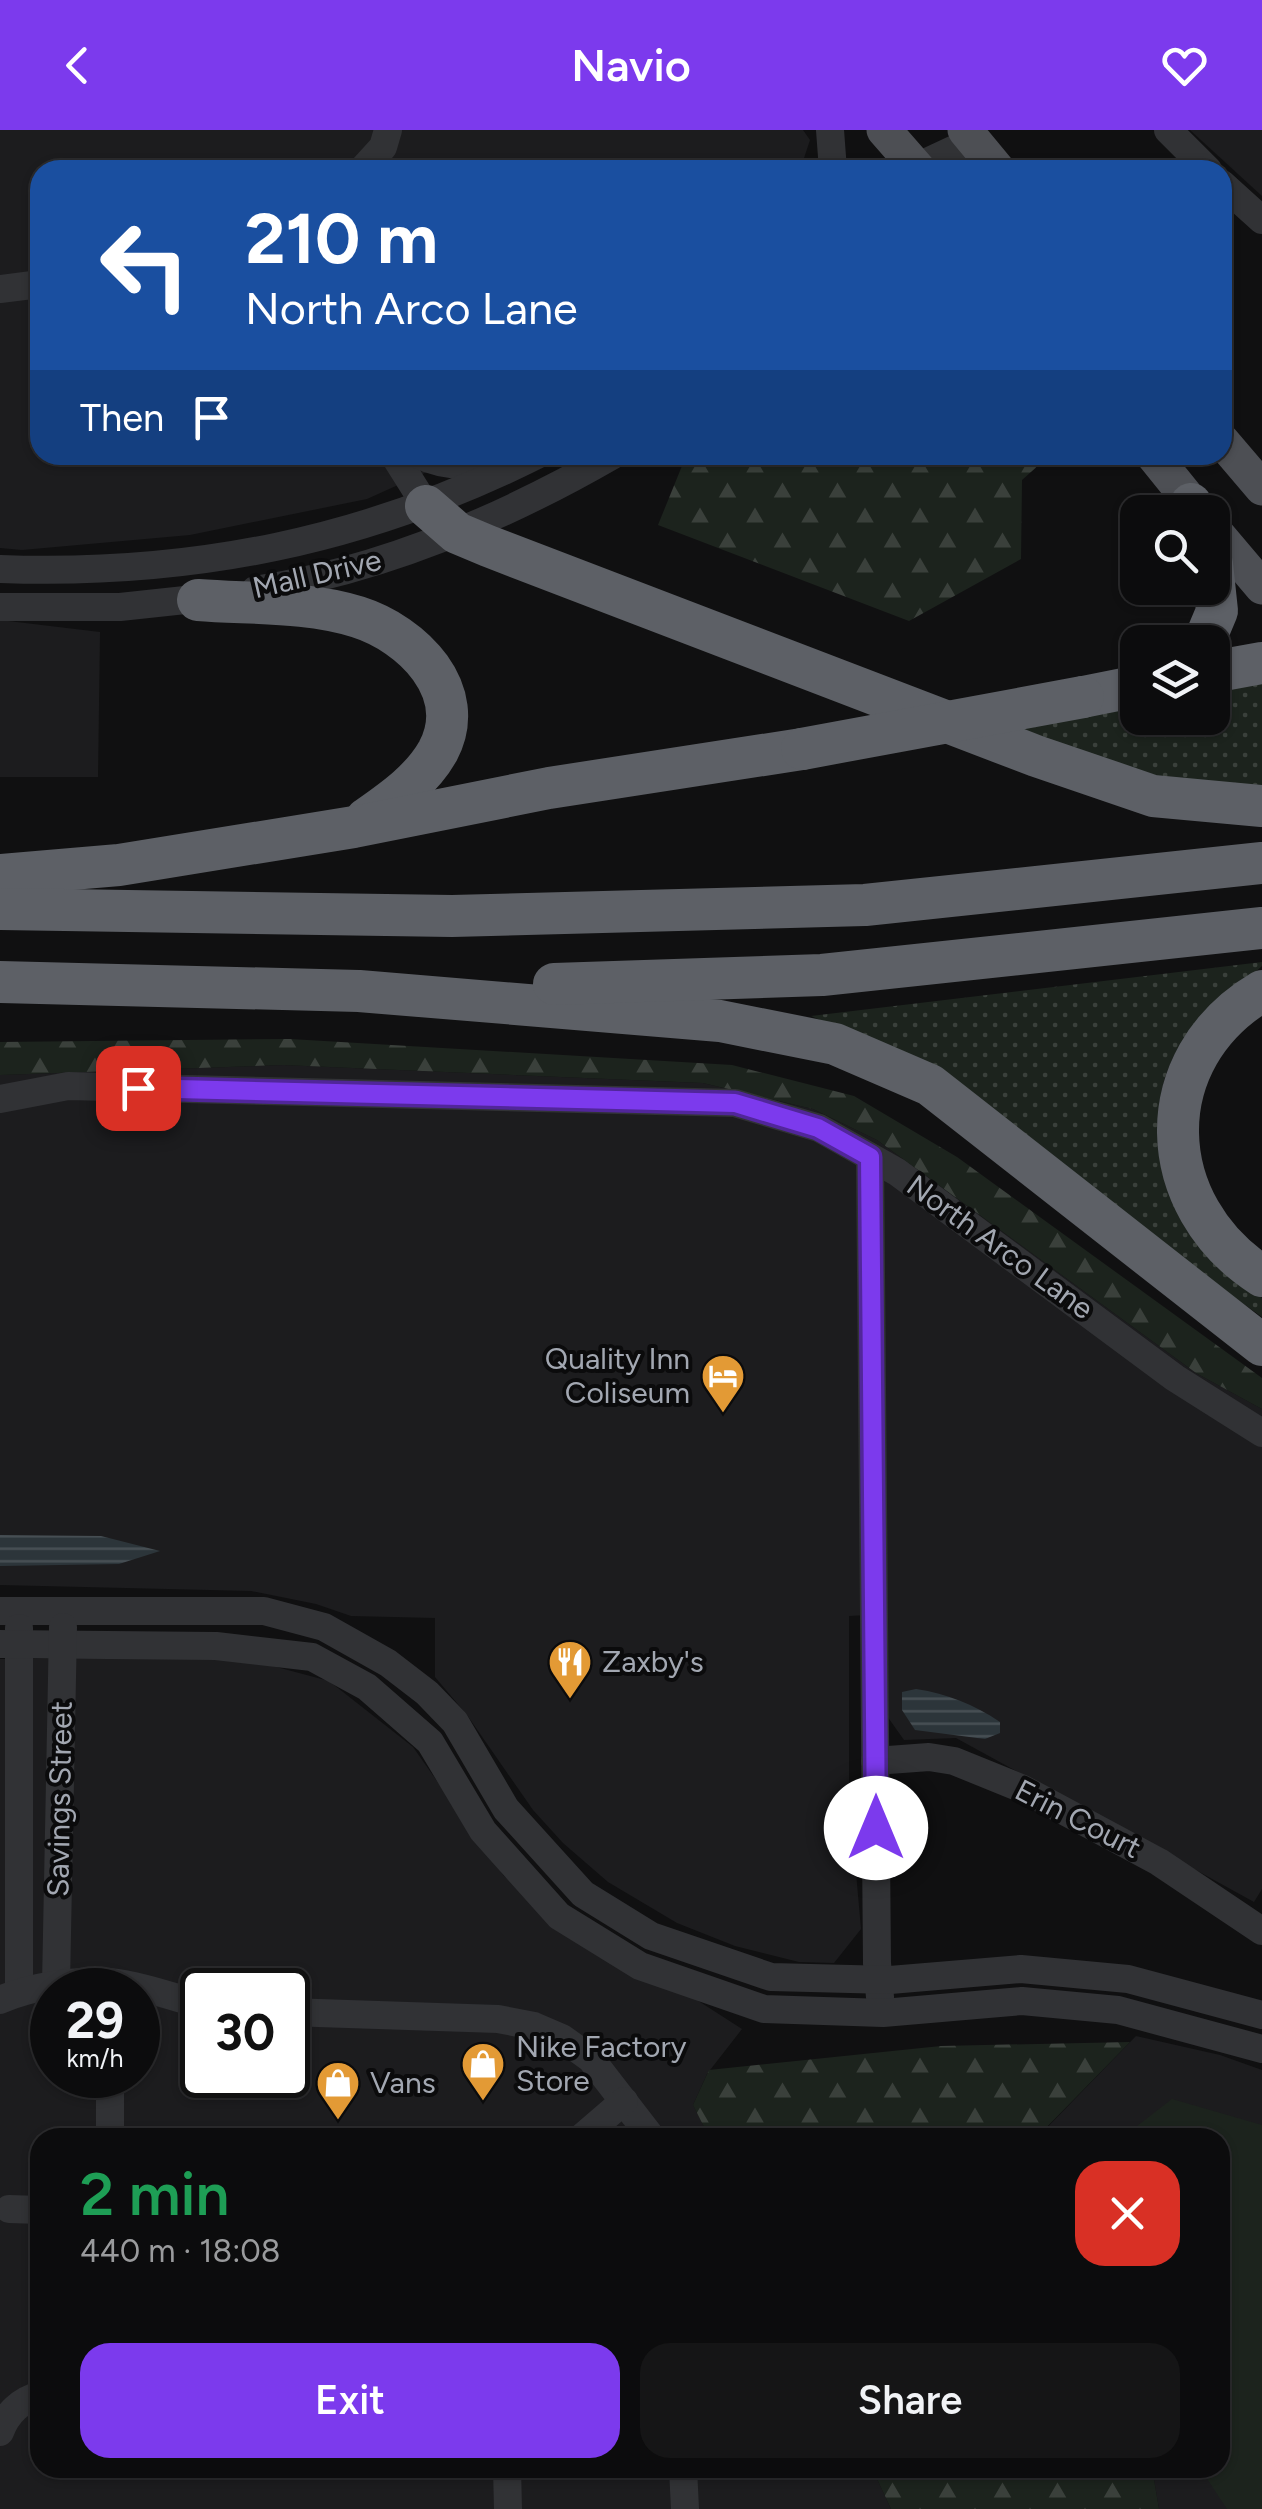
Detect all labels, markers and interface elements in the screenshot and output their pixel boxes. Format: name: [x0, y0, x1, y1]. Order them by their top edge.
icon: back: [50, 38, 105, 93]
text: Navio: [571, 38, 691, 92]
icon: heart: [1157, 38, 1212, 93]
text: 210 m: [245, 196, 438, 281]
icon: left: [80, 200, 210, 330]
text: North Arco Lane: [245, 281, 578, 335]
icon: arrive: [184, 390, 239, 445]
text: Then: [80, 395, 164, 441]
map controls: [1120, 495, 1230, 735]
button: search: [1120, 495, 1230, 605]
street label: Mall Drive: [249, 541, 385, 606]
button: layers: [1120, 625, 1230, 735]
pin: [96, 1046, 181, 1131]
icon: arrive: [111, 1061, 166, 1116]
street label: North Arco Lane: [900, 1166, 1101, 1327]
place label: Quality Inn Coliseum: [545, 1340, 690, 1411]
hotel icon: Quality Inn Coliseum: [700, 1353, 746, 1414]
restaurant icon: Zaxby's: [547, 1639, 593, 1700]
place label: Zaxby's: [602, 1643, 704, 1680]
street label: Savings Street: [39, 1701, 80, 1897]
street label: Erin Court: [1009, 1771, 1147, 1866]
position arrow: [824, 1776, 928, 1880]
speed limit sign: 30: [180, 1968, 310, 2098]
text: 29: [66, 1990, 124, 2051]
place label: Nike Factory Store: [516, 2028, 687, 2099]
shop icon: Nike Factory Store: [460, 2041, 506, 2102]
text: km/h: [66, 2043, 124, 2073]
shop icon: Vans: [315, 2060, 361, 2121]
place label: Vans: [370, 2064, 436, 2101]
text: 2 min: [80, 2158, 229, 2230]
button: close: [1075, 2161, 1180, 2266]
text: 440 m · 18:08: [80, 2232, 280, 2270]
button: Exit: [80, 2343, 620, 2458]
button: Share: [640, 2343, 1180, 2458]

